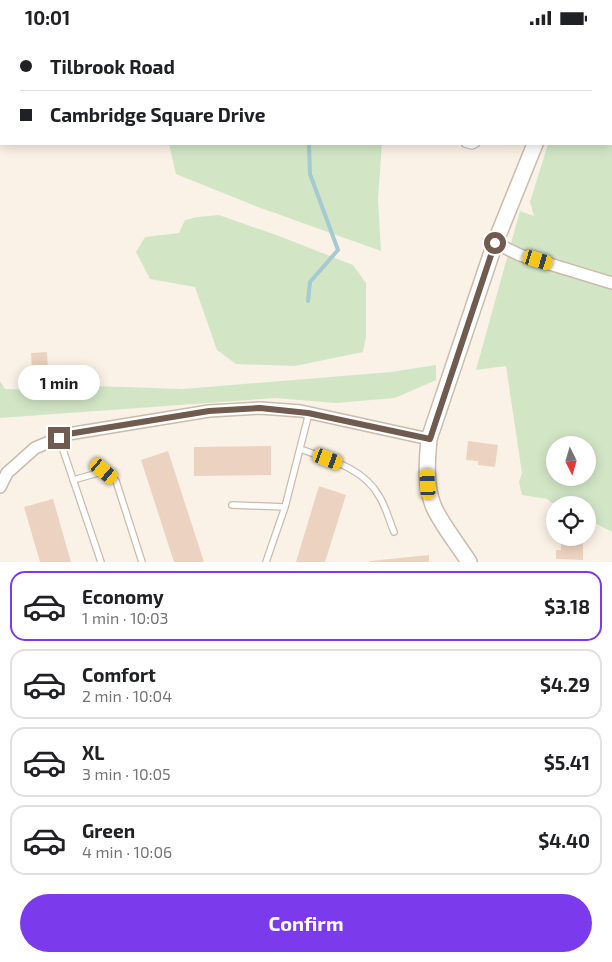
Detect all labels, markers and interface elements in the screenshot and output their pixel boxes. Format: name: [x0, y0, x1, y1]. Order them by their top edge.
text: 10:01: [25, 6, 70, 29]
text: Tilbrook Road: [50, 55, 175, 78]
text: Cambridge Square Drive: [50, 103, 265, 126]
route start: [484, 232, 506, 254]
car: [521, 248, 554, 272]
callout: 1 min: [18, 365, 100, 401]
text: 1 min: [40, 373, 78, 392]
route end: [48, 427, 70, 449]
north arrow: [546, 436, 596, 486]
map controls: [546, 436, 596, 546]
car: [311, 447, 344, 471]
car: [87, 456, 120, 486]
car: [419, 469, 436, 499]
button: locate: [546, 496, 596, 546]
icon: car: [22, 584, 67, 629]
text: Economy: [82, 585, 164, 608]
text: $3.18: [544, 595, 590, 618]
text: 1 min · 10:03: [82, 608, 168, 627]
icon: car: [22, 662, 67, 707]
text: Comfort: [82, 663, 156, 686]
text: $4.29: [540, 673, 590, 696]
text: 2 min · 10:04: [82, 686, 172, 705]
icon: car: [22, 740, 67, 785]
text: XL: [82, 741, 104, 764]
text: $5.41: [544, 751, 590, 774]
text: 3 min · 10:05: [82, 764, 171, 783]
icon: car: [22, 818, 67, 863]
text: Green: [82, 819, 135, 842]
text: $4.40: [538, 829, 590, 852]
text: 4 min · 10:06: [82, 842, 172, 861]
button: Confirm: [20, 894, 592, 952]

